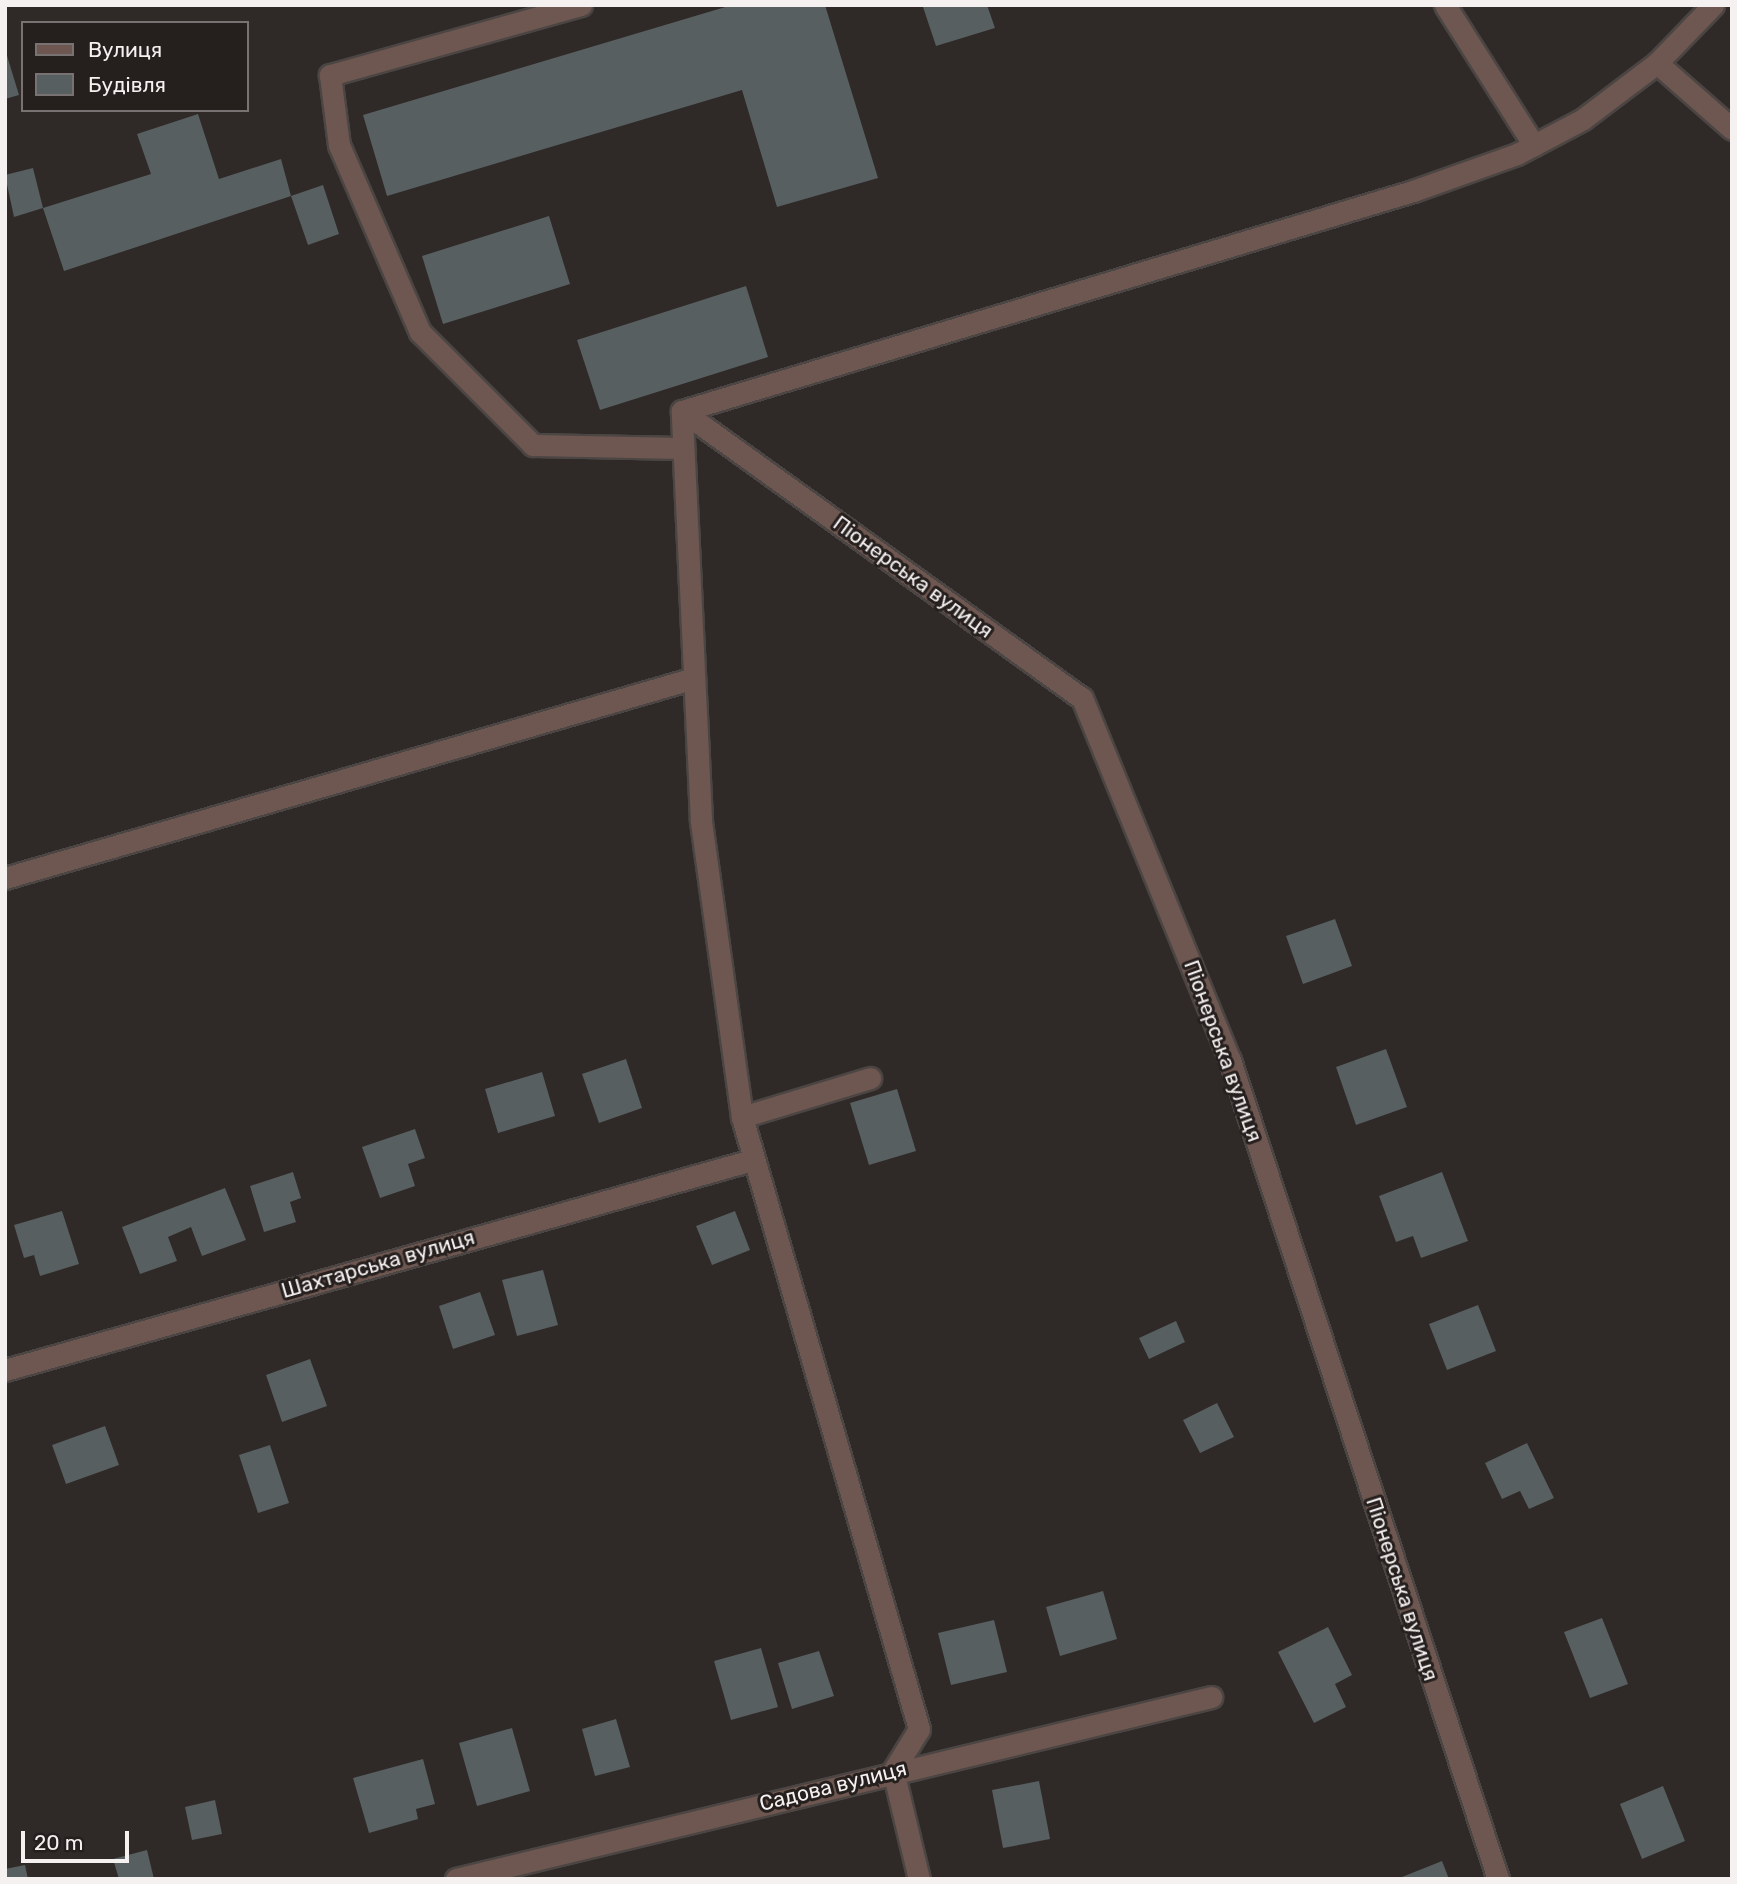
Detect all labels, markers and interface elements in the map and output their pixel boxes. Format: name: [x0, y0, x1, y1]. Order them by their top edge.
legend: [21, 21, 248, 112]
text: Вулиця: [88, 37, 162, 62]
text: Будівля: [88, 72, 166, 97]
street label: Піонерська вулиця: [828, 511, 998, 643]
street label: Піонерська вулиця: [1178, 957, 1268, 1145]
street label: Шахтарська вулиця: [278, 1224, 478, 1304]
street label: Піонерська вулиця: [1360, 1494, 1444, 1684]
street label: Садова вулиця: [757, 1756, 909, 1816]
scale bar: [24, 1818, 133, 1862]
text: 20 m: [34, 1830, 83, 1855]

